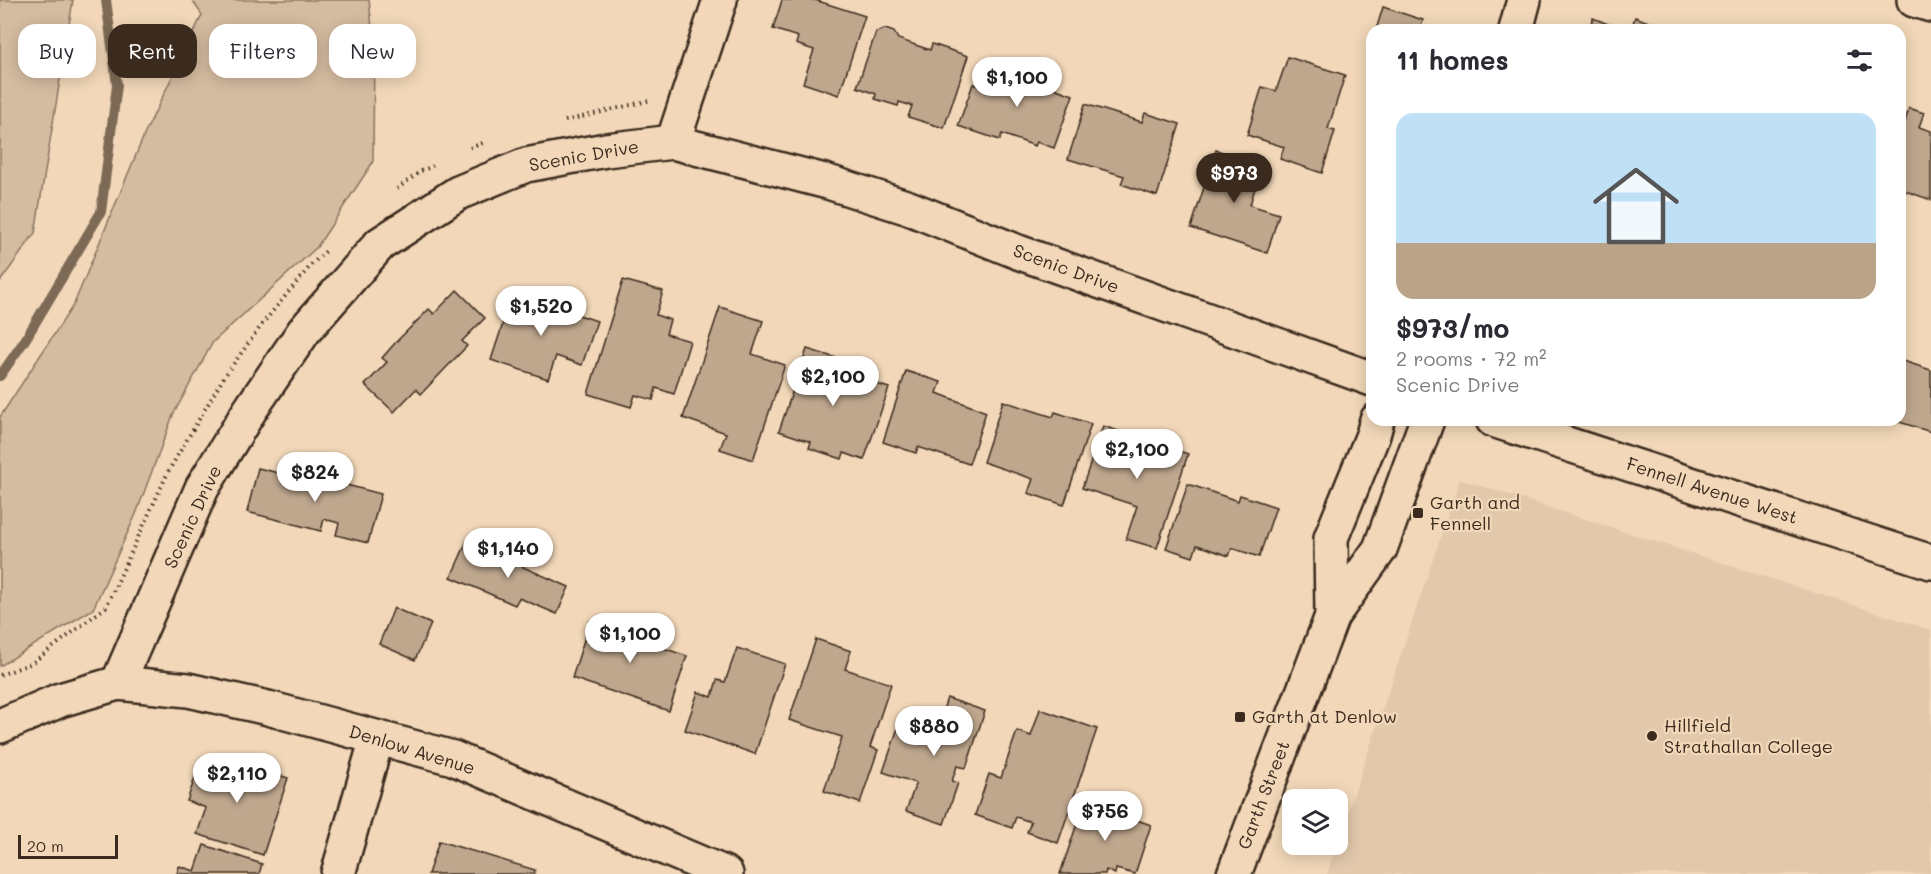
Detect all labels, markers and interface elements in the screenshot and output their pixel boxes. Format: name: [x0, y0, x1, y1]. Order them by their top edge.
chip: Buy: [18, 24, 96, 78]
chip: Rent: [108, 24, 197, 78]
chip: Filters: [209, 24, 317, 78]
chip: New: [329, 24, 416, 78]
text: 11 homes: [1396, 43, 1509, 77]
icon: filters: [1843, 44, 1876, 77]
pin: $1,100: [968, 57, 1066, 108]
text: $1,100: [986, 63, 1048, 89]
street label: Scenic Drive: [527, 134, 641, 176]
icon: home: [1582, 152, 1690, 260]
pin: $973: [1198, 153, 1270, 204]
text: $973: [1210, 159, 1258, 185]
street label: Scenic Drive: [1010, 238, 1123, 298]
pin: $1,520: [492, 286, 590, 337]
text: $1,520: [509, 292, 573, 318]
text: $973/mo: [1396, 311, 1509, 345]
text: 2 rooms · 72 m²: [1396, 345, 1547, 371]
pin: $2,100: [784, 356, 882, 407]
text: $2,100: [801, 362, 865, 388]
text: Scenic Drive: [1396, 371, 1520, 397]
pin: $2,100: [1088, 429, 1186, 480]
text: $2,100: [1105, 435, 1169, 461]
street label: Fennell Avenue West: [1624, 451, 1801, 529]
pin: $824: [279, 452, 351, 503]
text: $824: [291, 458, 339, 484]
street label: Scenic Drive: [158, 461, 226, 572]
place label: Garth and Fennell: [1430, 490, 1520, 535]
marker: Garth and Fennell: [1411, 506, 1425, 520]
pin: $1,140: [459, 528, 557, 579]
text: $1,140: [477, 534, 539, 560]
pin: $1,100: [581, 613, 679, 664]
text: $1,100: [599, 619, 661, 645]
place label: Garth at Denlow: [1252, 704, 1397, 728]
pin: $880: [898, 706, 970, 757]
marker: Garth at Denlow: [1233, 710, 1247, 724]
text: $880: [909, 712, 959, 738]
place label: Hillfield Strathallan College: [1664, 713, 1833, 758]
street label: Denlow Avenue: [346, 718, 478, 780]
marker: Hillfield Strathallan College: [1645, 729, 1659, 743]
street label: Garth Street: [1231, 737, 1295, 852]
pin: $2,110: [188, 753, 286, 804]
text: $2,110: [207, 759, 267, 785]
map controls: [1282, 789, 1348, 855]
button: layers: [1282, 789, 1348, 855]
pin: $756: [1069, 791, 1141, 842]
text: $756: [1081, 797, 1129, 823]
scale bar: [18, 832, 118, 860]
text: 20 m: [27, 835, 64, 856]

